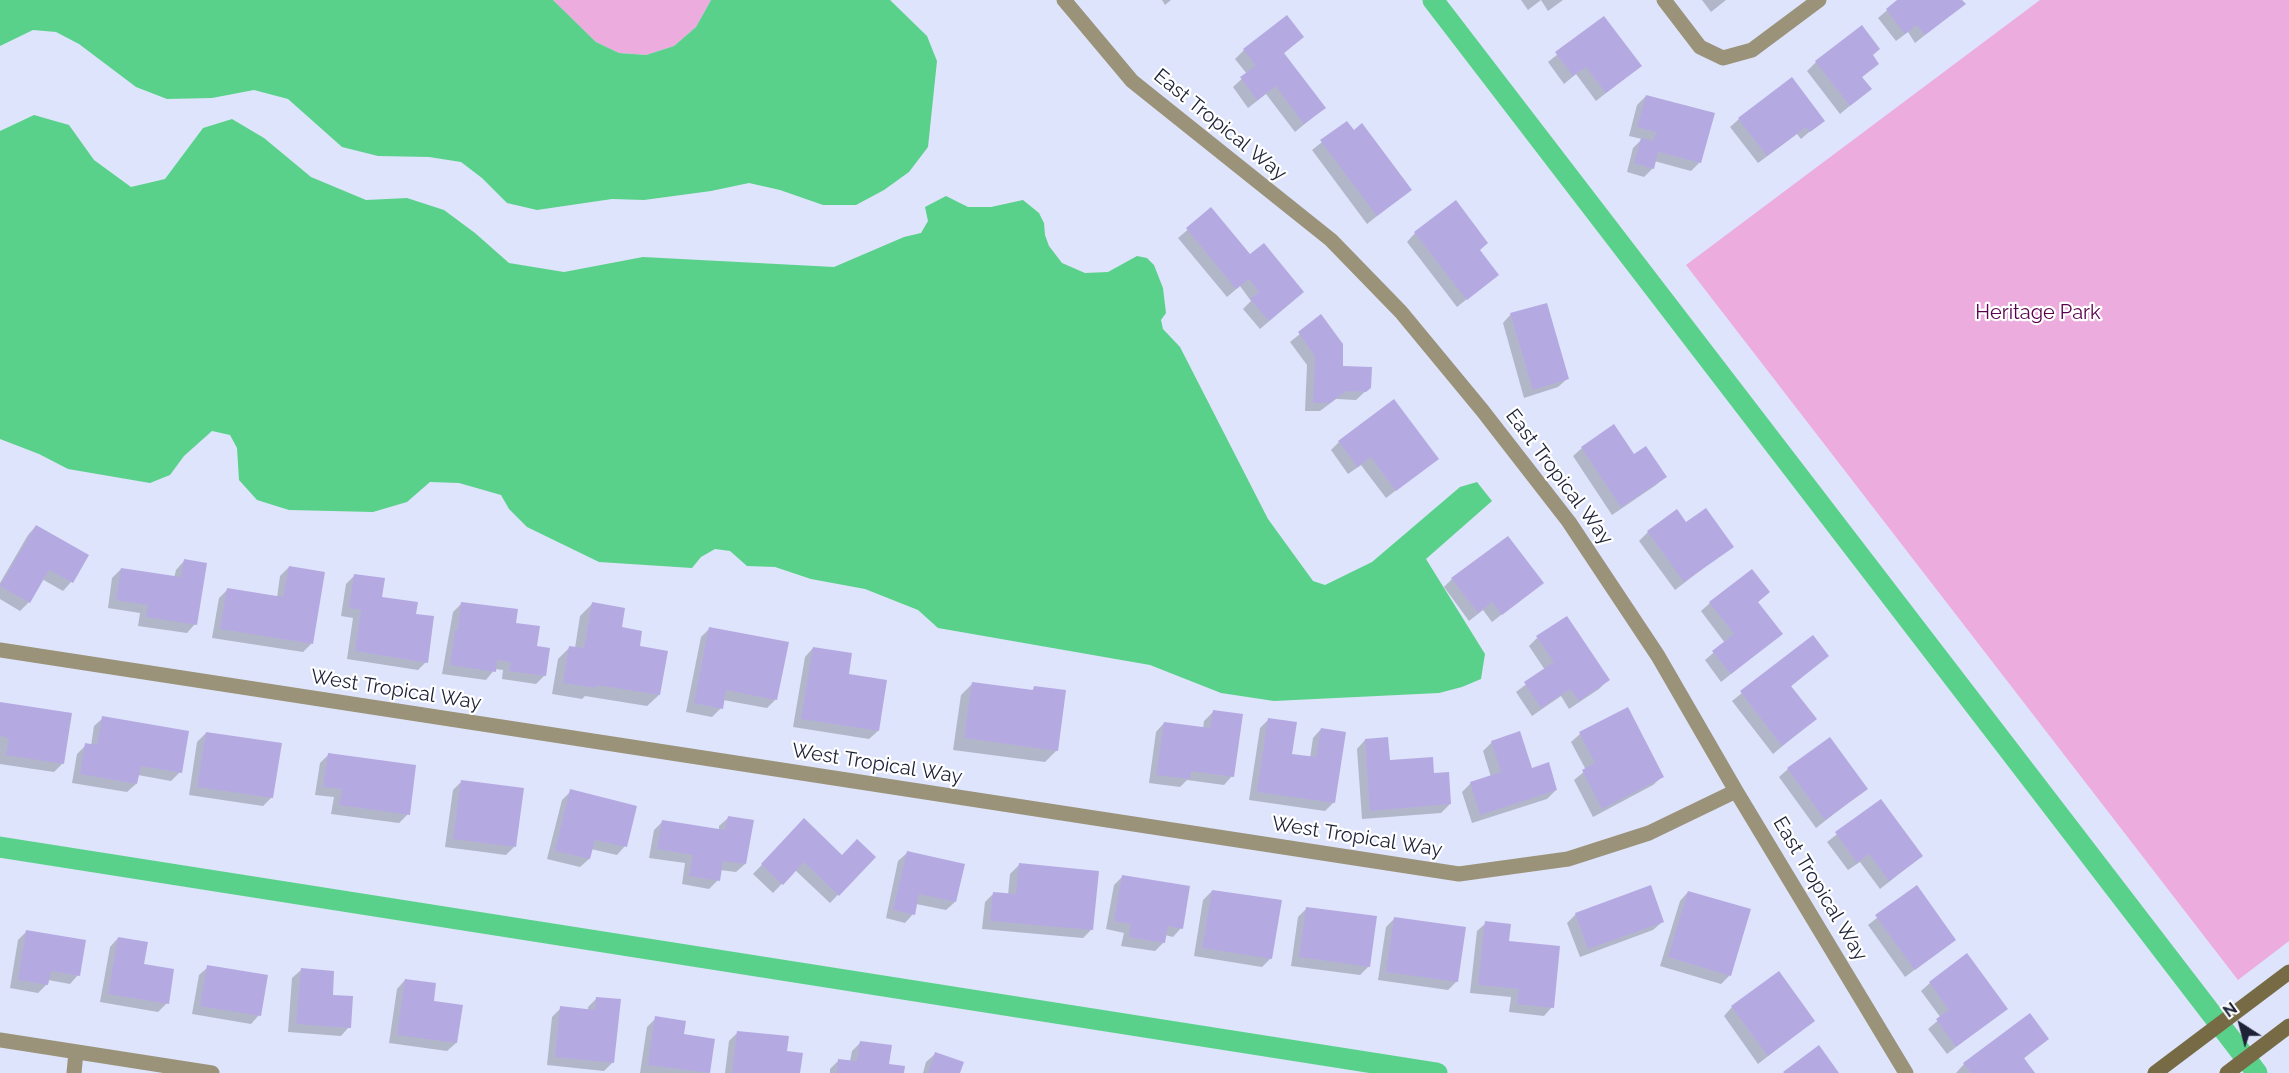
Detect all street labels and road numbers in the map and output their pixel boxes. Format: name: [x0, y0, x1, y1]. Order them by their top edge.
street label: East Tropical Way: [1149, 64, 1291, 186]
street label: East Tropical Way: [1500, 404, 1618, 550]
street label: West Tropical Way: [309, 665, 483, 715]
street label: West Tropical Way: [790, 739, 964, 789]
street label: West Tropical Way: [1270, 812, 1444, 862]
street label: East Tropical Way: [1768, 813, 1872, 965]

